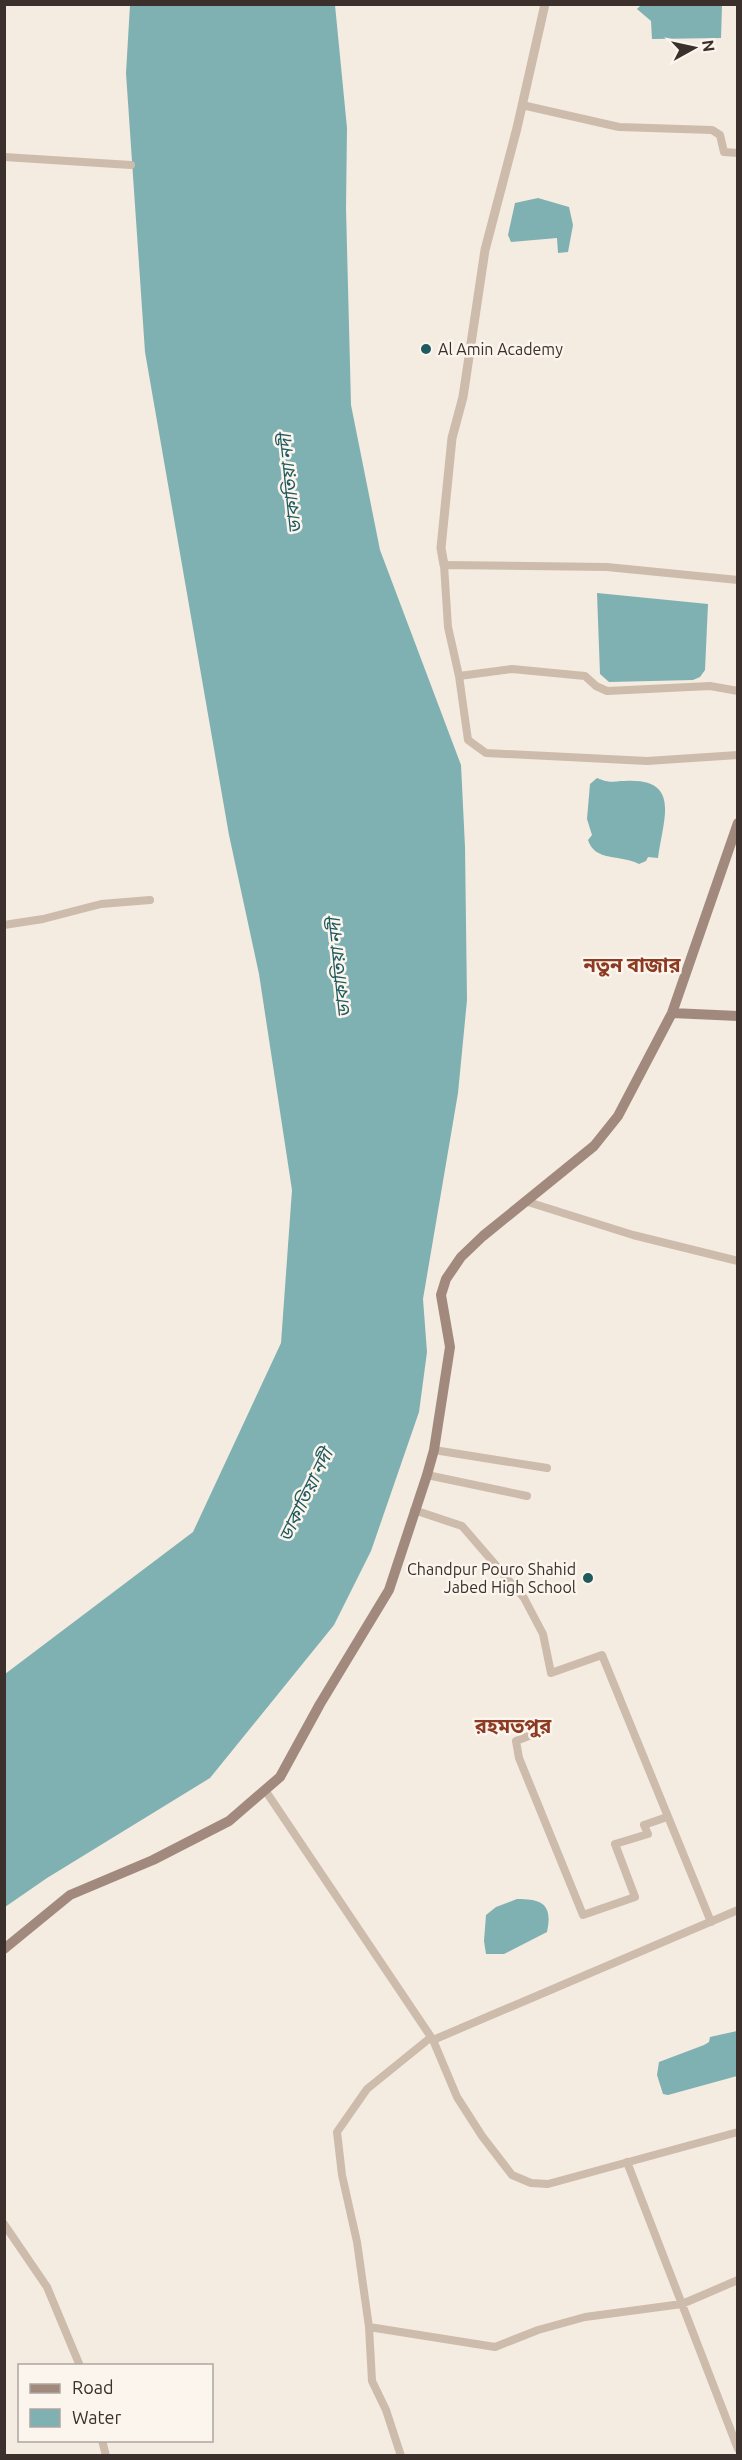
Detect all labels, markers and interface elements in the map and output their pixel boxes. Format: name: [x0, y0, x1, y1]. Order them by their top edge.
north arrow: [664, 18, 724, 78]
text: N: [699, 39, 719, 53]
place label: Al Amin Academy: [438, 340, 563, 358]
marker: Al Amin Academy: [419, 342, 433, 356]
water label: ডাকাতিয়া নদী: [273, 430, 304, 535]
water label: ডাকাতিয়া নদী: [322, 914, 353, 1019]
district label: নতুন বাজার: [582, 953, 682, 977]
water label: ডাকাতিয়া নদী: [274, 1443, 337, 1544]
place label: Chandpur Pouro Shahid Jabed High School: [407, 1560, 576, 1596]
marker: Chandpur Pouro Shahid Jabed High School: [581, 1571, 595, 1585]
district label: রহমতপুর: [474, 1714, 552, 1738]
legend: [18, 2364, 213, 2442]
text: Road: [72, 2377, 114, 2397]
text: Water: [72, 2407, 122, 2427]

